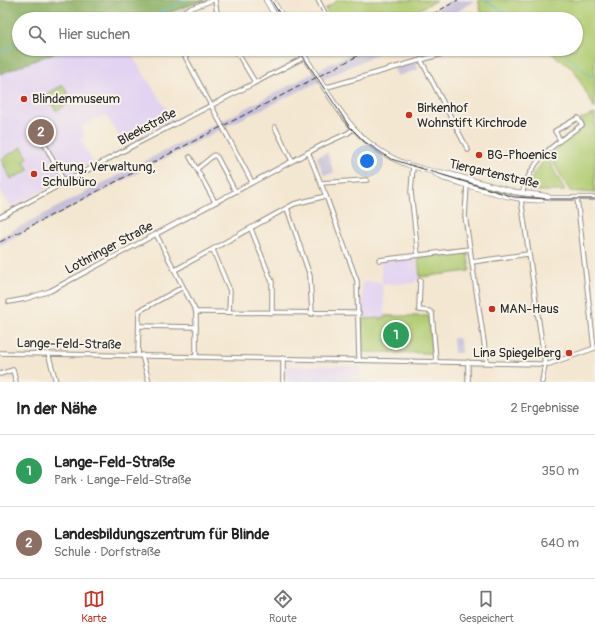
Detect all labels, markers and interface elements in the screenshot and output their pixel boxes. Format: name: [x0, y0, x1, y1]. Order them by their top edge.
search box: [12, 12, 583, 56]
icon: search: [26, 23, 48, 45]
text: Hier suchen: [58, 25, 130, 44]
place label: Blindenmuseum: [32, 91, 120, 107]
marker: Blindenmuseum: [19, 94, 29, 104]
place label: Birkenhof Wohnstift Kirchrode: [417, 100, 527, 131]
street label: Bleekstraße: [115, 105, 179, 149]
marker: Birkenhof Wohnstift Kirchrode: [404, 110, 414, 120]
pin: 2: [28, 117, 54, 147]
place label: BG-Phoenics: [487, 147, 557, 163]
marker: BG-Phoenics: [474, 150, 484, 160]
your location: [357, 151, 377, 171]
street label: Tiergartenstraße: [448, 156, 541, 192]
place label: Leitung, Verwaltung, Schulbüro: [42, 159, 156, 190]
marker: Leitung, Verwaltung, Schulbüro: [29, 169, 39, 179]
street label: Lothringer Straße: [62, 218, 156, 278]
place label: MAN-Haus: [500, 301, 559, 317]
marker: MAN-Haus: [487, 304, 497, 314]
pin: 1: [383, 320, 409, 350]
street label: Lange-Feld-Straße: [17, 335, 122, 353]
place label: Lina Spiegelberg: [473, 345, 561, 361]
marker: Lina Spiegelberg: [564, 348, 574, 358]
text: In der Nähe: [16, 398, 97, 419]
text: 2 Ergebnisse: [510, 400, 579, 416]
text: Lange-Feld-Straße: [54, 453, 175, 472]
text: 1: [26, 463, 32, 479]
text: 350 m: [541, 463, 579, 479]
text: Park · Lange-Feld-Straße: [54, 472, 191, 488]
text: Landesbildungszentrum für Blinde: [54, 525, 269, 544]
text: 2: [25, 535, 33, 551]
text: 640 m: [541, 535, 579, 551]
text: Schule · Dorfstraße: [54, 544, 160, 560]
tab: Karte: [81, 588, 107, 625]
tab: Route: [269, 588, 297, 625]
tab: Gespeichert: [459, 588, 514, 625]

